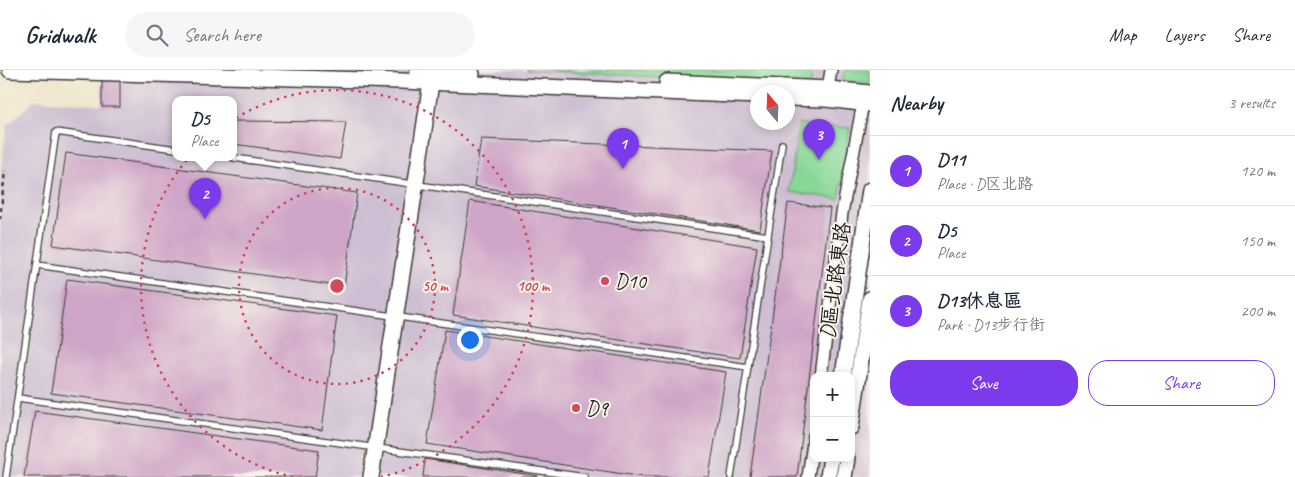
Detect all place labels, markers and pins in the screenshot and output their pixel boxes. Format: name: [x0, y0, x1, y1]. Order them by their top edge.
pin: 3: [803, 119, 835, 160]
pin: 1: [607, 128, 639, 169]
pin: 2: [189, 178, 221, 219]
place label: D10: [615, 268, 648, 294]
marker: D10: [599, 275, 611, 287]
centre of rings: [328, 277, 346, 295]
place label: D9: [586, 395, 609, 421]
marker: D9: [570, 402, 582, 414]

